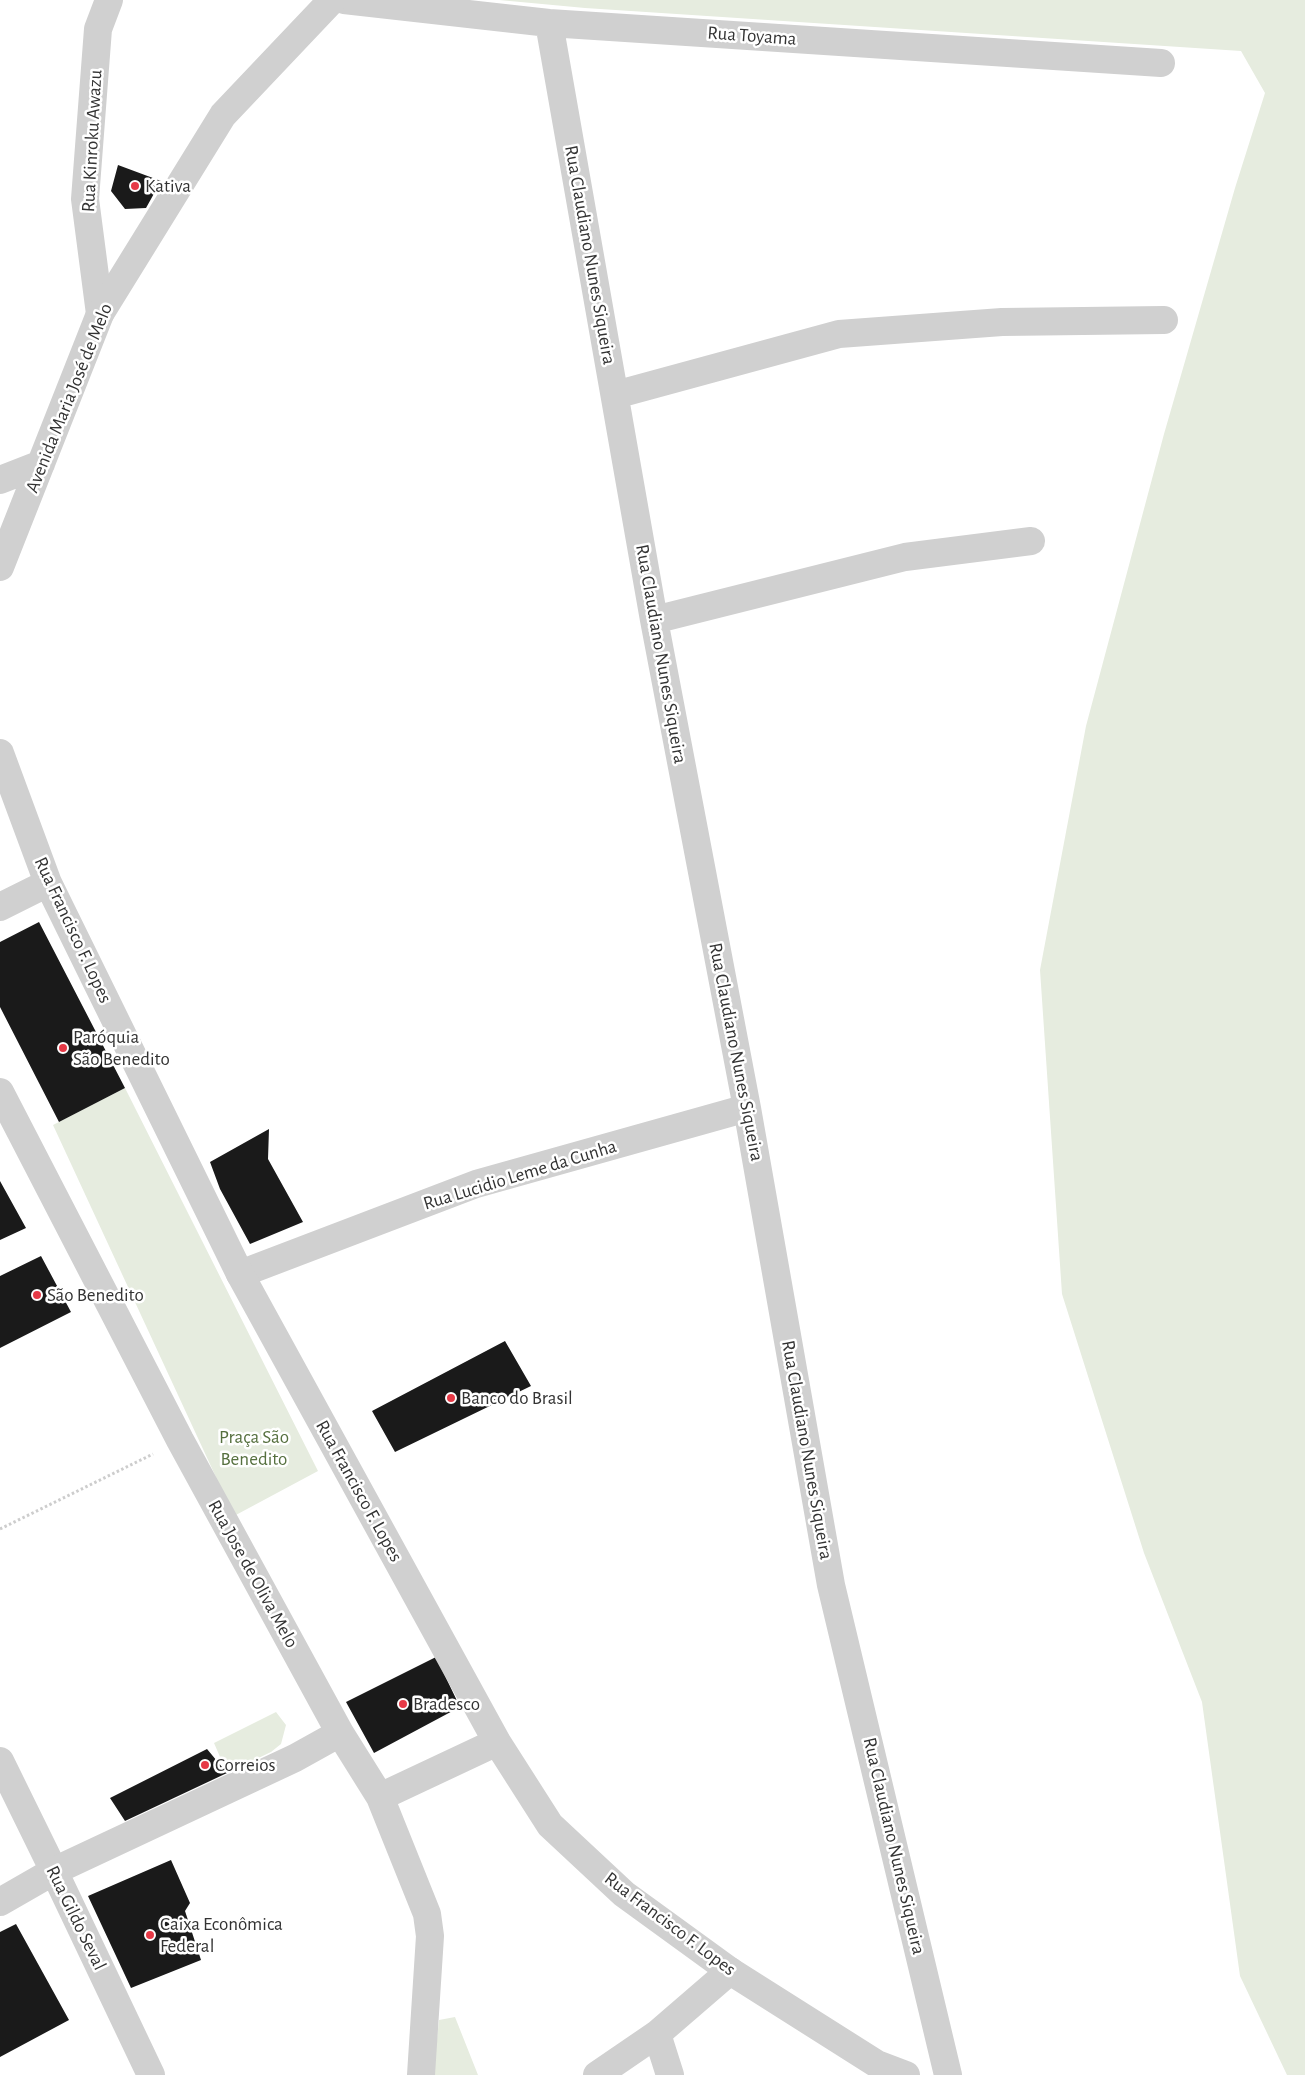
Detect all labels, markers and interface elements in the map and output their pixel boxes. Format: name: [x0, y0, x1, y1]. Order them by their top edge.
street label: Rua Toyama: [707, 22, 797, 50]
street label: Rua Kinroku Awazu: [77, 69, 107, 213]
street label: Rua Claudiano Nunes Siqueira: [559, 144, 621, 366]
place label: Kativa: [145, 175, 191, 197]
marker: Kativa: [129, 180, 141, 192]
street label: Avenida Maria José de Melo: [21, 300, 117, 496]
street label: Rua Claudiano Nunes Siqueira: [630, 543, 692, 765]
street label: Rua Francisco F. Lopes: [29, 853, 117, 1007]
street label: Rua Claudiano Nunes Siqueira: [704, 941, 768, 1163]
place label: Paróquia São Benedito: [73, 1026, 170, 1070]
marker: Paróquia São Benedito: [57, 1042, 69, 1054]
street label: Rua Lucidio Leme da Cunha: [421, 1135, 619, 1215]
place label: São Benedito: [47, 1284, 144, 1306]
marker: São Benedito: [31, 1289, 43, 1301]
street label: Rua Claudiano Nunes Siqueira: [776, 1339, 838, 1561]
place label: Banco do Brasil: [461, 1387, 573, 1409]
marker: Banco do Brasil: [445, 1392, 457, 1404]
street label: Rua Francisco F. Lopes: [311, 1416, 407, 1566]
park label: Praça São Benedito: [219, 1426, 289, 1470]
street label: Rua Jose de Oliva Melo: [203, 1496, 303, 1652]
place label: Bradesco: [413, 1693, 480, 1715]
marker: Bradesco: [397, 1698, 409, 1710]
street label: Rua Claudiano Nunes Siqueira: [858, 1735, 930, 1957]
place label: Correios: [215, 1754, 276, 1776]
marker: Correios: [199, 1759, 211, 1771]
street label: Rua Gildo Seval: [41, 1862, 111, 1974]
street label: Rua Francisco F. Lopes: [600, 1867, 740, 1981]
place label: Caixa Econômica Federal: [160, 1913, 283, 1957]
marker: Caixa Econômica Federal: [144, 1929, 156, 1941]

